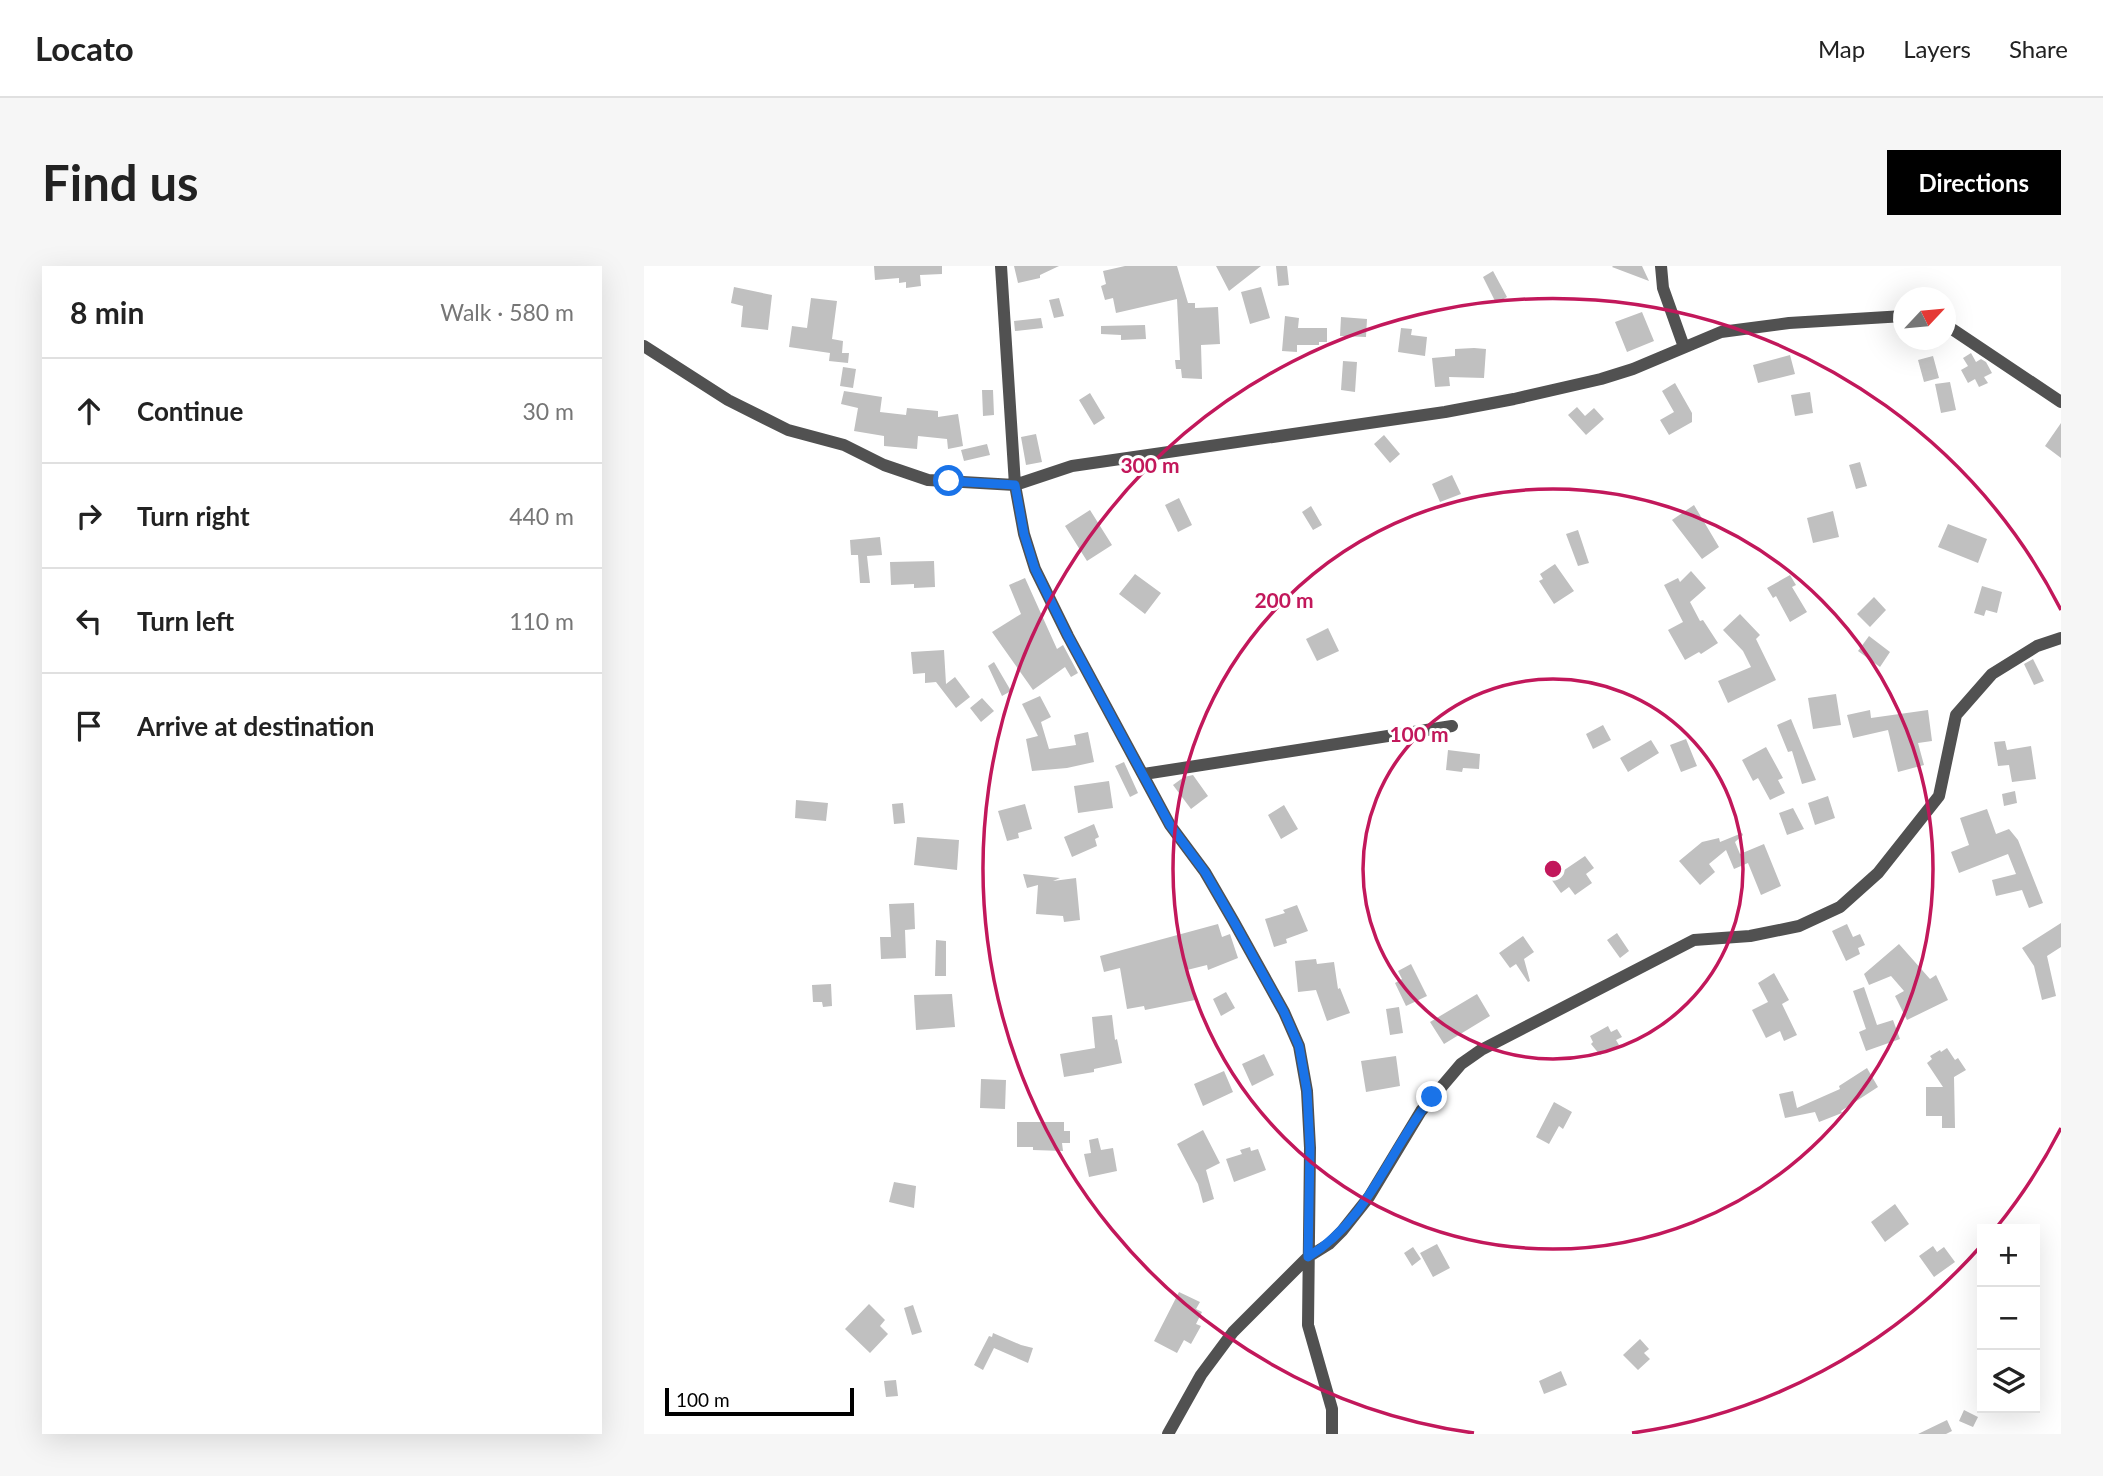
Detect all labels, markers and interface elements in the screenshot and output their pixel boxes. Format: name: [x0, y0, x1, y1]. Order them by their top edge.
text: Locato: [35, 28, 134, 68]
text: Map: [1818, 34, 1865, 63]
text: Layers: [1903, 34, 1971, 63]
text: Share: [2009, 34, 2068, 63]
button: Directions: [1887, 150, 2061, 215]
text: Find us: [42, 153, 199, 211]
north arrow: [1893, 287, 1956, 350]
text: 8 min: [70, 294, 144, 330]
text: Walk · 580 m: [440, 298, 574, 326]
icon: ahead: [70, 392, 108, 430]
text: Continue: [137, 395, 243, 427]
text: 30 m: [523, 397, 574, 425]
text: 300 m: [1120, 452, 1180, 477]
route start: [933, 465, 964, 496]
icon: right: [70, 497, 108, 535]
text: Turn right: [137, 500, 250, 532]
text: 440 m: [509, 502, 574, 530]
text: 200 m: [1254, 587, 1314, 612]
icon: left: [70, 602, 108, 640]
text: Turn left: [137, 605, 234, 637]
text: 110 m: [509, 607, 574, 635]
icon: arrive: [70, 707, 108, 745]
text: Arrive at destination: [137, 710, 374, 742]
text: 100 m: [1389, 721, 1449, 746]
centre of rings: [1541, 857, 1565, 881]
route end: [1416, 1081, 1447, 1112]
map controls: [1977, 1224, 2040, 1413]
button: +: [1977, 1224, 2040, 1287]
button: −: [1977, 1287, 2040, 1350]
button: layers: [1977, 1350, 2040, 1413]
scale bar: [665, 1385, 854, 1417]
text: 100 m: [676, 1388, 730, 1411]

